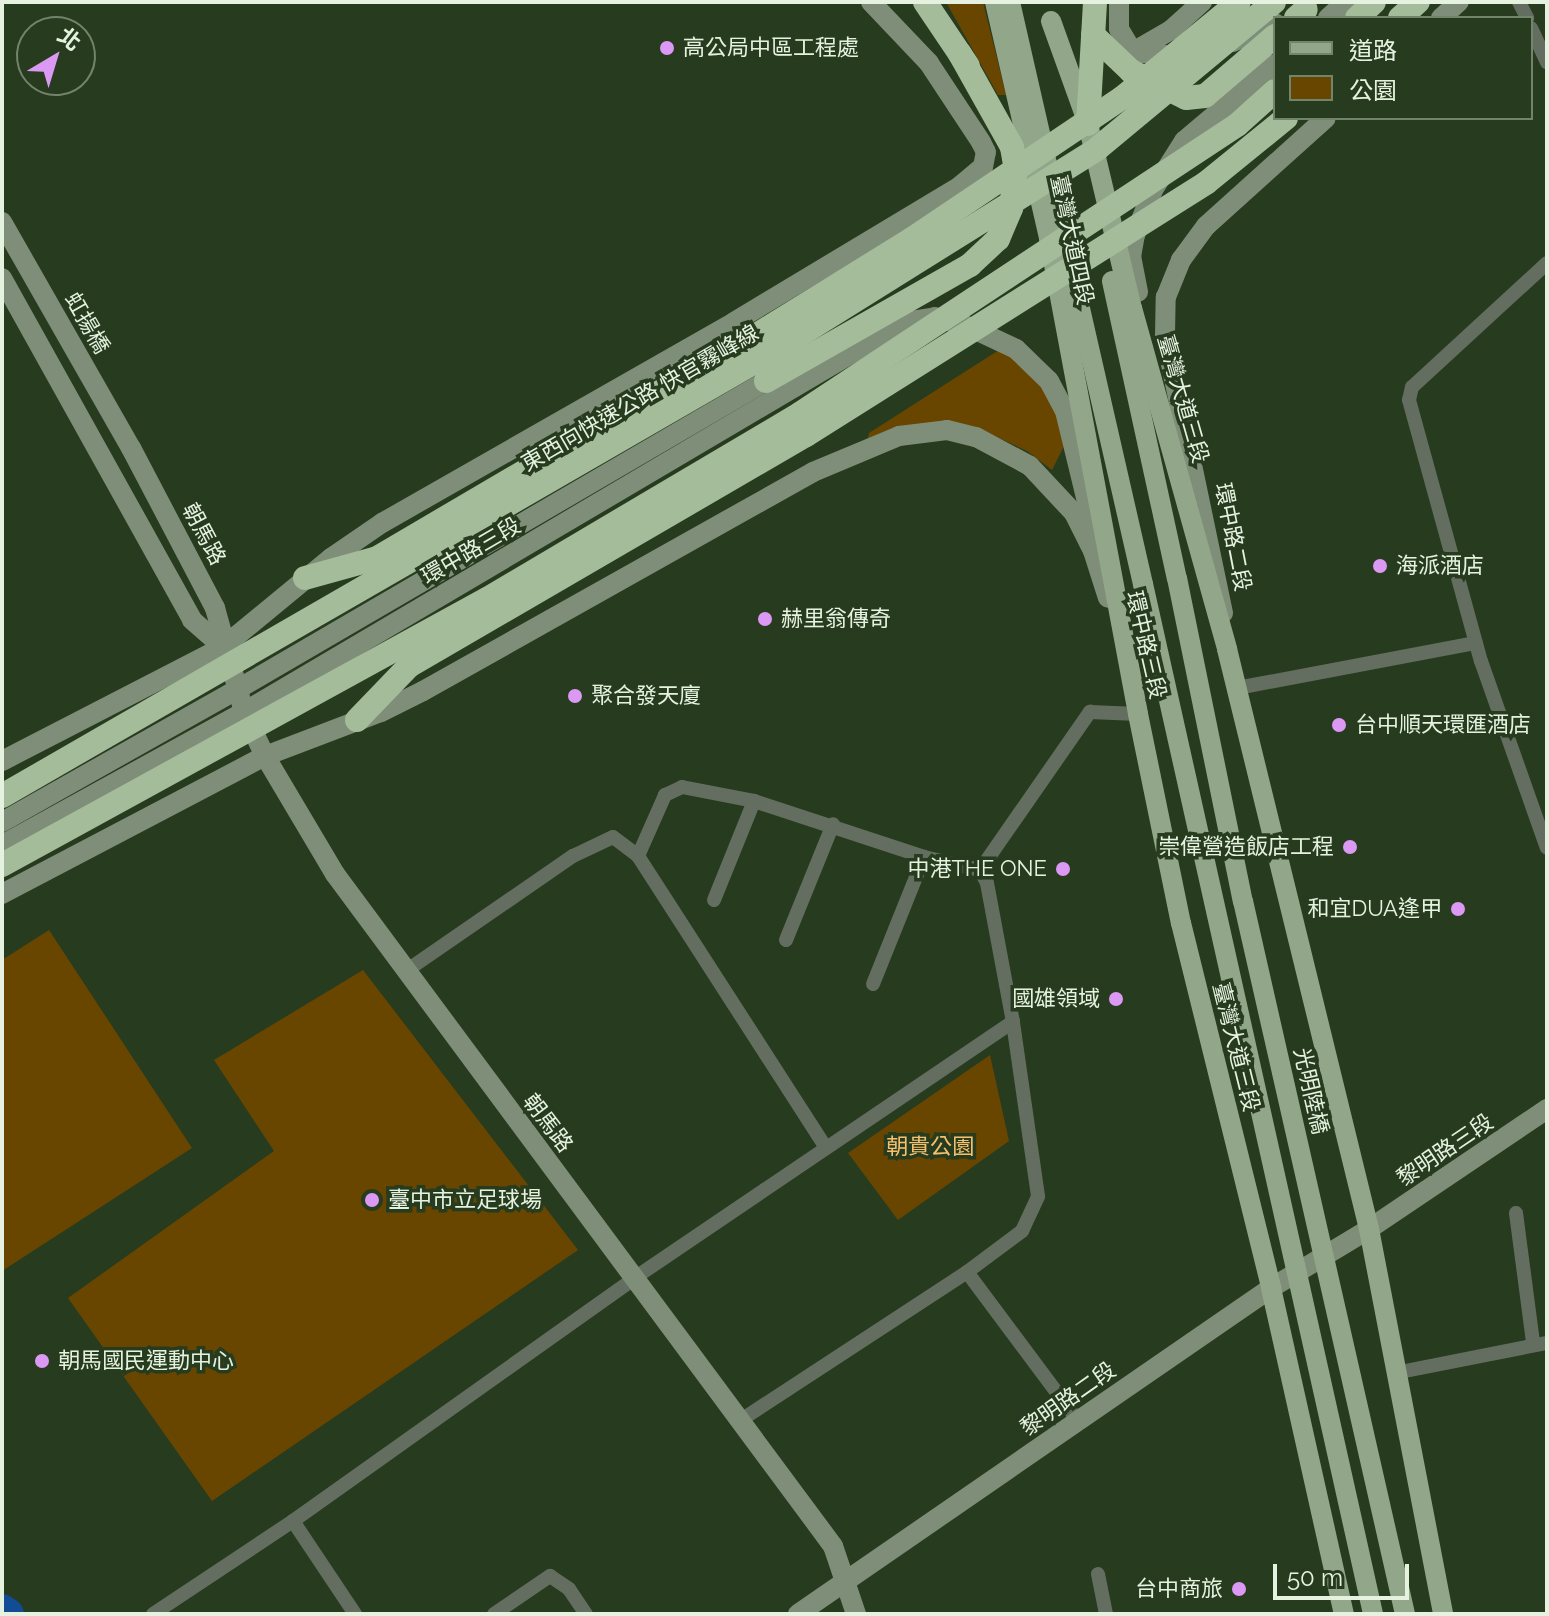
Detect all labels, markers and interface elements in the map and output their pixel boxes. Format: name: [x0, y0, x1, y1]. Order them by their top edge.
north arrow: [16, 16, 96, 96]
legend: [1273, 16, 1533, 120]
text: 北: [53, 22, 86, 56]
place label: 高公局中區工程處: [683, 35, 859, 61]
text: 道路: [1349, 36, 1397, 65]
marker: 高公局中區工程處: [658, 39, 676, 57]
text: 公園: [1349, 76, 1397, 105]
street label: 臺灣大道四段: [1045, 173, 1099, 307]
street label: 虹揚橋: [59, 288, 115, 358]
street label: 東西向快速公路 快官霧峰線: [517, 319, 763, 477]
street label: 臺灣大道三段: [1152, 332, 1214, 466]
street label: 環中路二段: [1210, 480, 1256, 594]
street label: 朝馬路: [177, 499, 231, 569]
street label: 環中路三段: [417, 512, 525, 590]
place label: 海派酒店: [1396, 553, 1484, 579]
marker: 海派酒店: [1371, 557, 1389, 575]
street label: 環中路三段: [1121, 588, 1171, 702]
place label: 赫里翁傳奇: [781, 606, 891, 632]
marker: 赫里翁傳奇: [756, 610, 774, 628]
place label: 聚合發天廈: [591, 683, 701, 709]
marker: 聚合發天廈: [566, 687, 584, 705]
place label: 台中順天環匯酒店: [1355, 712, 1531, 738]
marker: 台中順天環匯酒店: [1330, 716, 1348, 734]
place label: 崇偉營造飯店工程: [1158, 834, 1334, 860]
marker: 崇偉營造飯店工程: [1341, 838, 1359, 856]
place label: 中港THE ONE: [907, 856, 1047, 882]
marker: 中港THE ONE: [1054, 860, 1072, 878]
place label: 和宜DUA逢甲: [1307, 896, 1442, 922]
marker: 和宜DUA逢甲: [1449, 900, 1467, 918]
street label: 臺灣大道三段: [1207, 980, 1265, 1114]
place label: 國雄領域: [1012, 986, 1100, 1012]
marker: 國雄領域: [1107, 990, 1125, 1008]
street label: 光明陸橋: [1288, 1045, 1334, 1137]
street label: 朝馬路: [518, 1089, 578, 1157]
street label: 黎明路三段: [1392, 1108, 1498, 1192]
park label: 朝貴公園: [886, 1134, 974, 1160]
place label: 臺中市立足球場: [388, 1187, 542, 1213]
marker: 臺中市立足球場: [363, 1191, 381, 1209]
place label: 朝馬國民運動中心: [58, 1348, 234, 1374]
marker: 朝馬國民運動中心: [33, 1352, 51, 1370]
street label: 黎明路二段: [1015, 1357, 1121, 1441]
scale bar: [1277, 1548, 1413, 1598]
text: 50 m: [1287, 1563, 1343, 1592]
place label: 台中商旅: [1135, 1576, 1223, 1602]
marker: 台中商旅: [1230, 1580, 1248, 1598]

